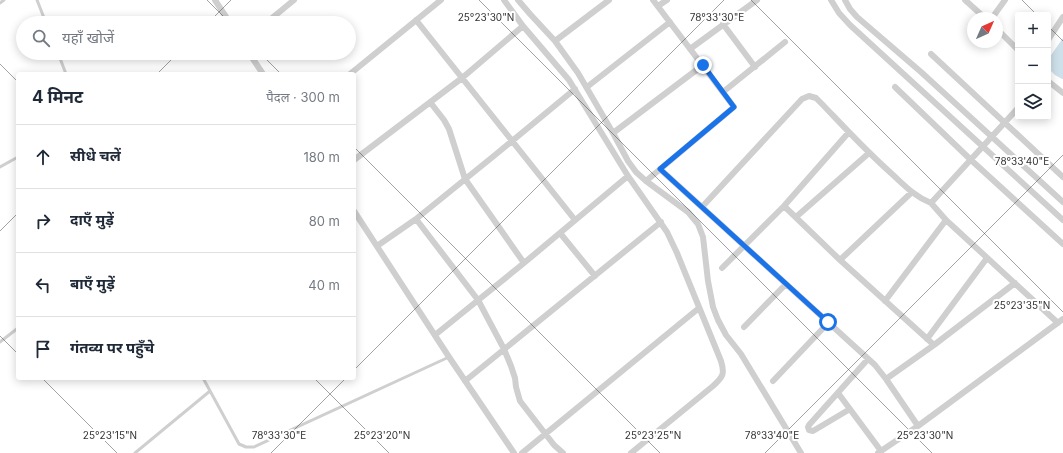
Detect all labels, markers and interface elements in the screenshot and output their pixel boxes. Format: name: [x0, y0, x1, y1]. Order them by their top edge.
text: 25°23'30"N: [458, 11, 514, 23]
text: 78°33'30"E: [690, 11, 744, 23]
north arrow: [967, 12, 1003, 48]
map controls: [1015, 12, 1051, 120]
button: +: [1015, 12, 1051, 48]
search box: [16, 16, 356, 60]
icon: search: [30, 27, 52, 49]
text: यहाँ खोजें: [62, 28, 114, 47]
button: −: [1015, 48, 1051, 84]
route end: [694, 56, 712, 74]
button: layers: [1015, 84, 1051, 120]
text: 4 मिनट: [32, 87, 83, 107]
text: पैदल · 300 m: [266, 89, 340, 105]
icon: ahead: [32, 146, 54, 168]
text: सीधे चलें: [70, 146, 121, 165]
text: 180 m: [303, 149, 340, 165]
text: 78°33'40"E: [995, 155, 1049, 167]
icon: right: [32, 210, 54, 232]
text: दाएँ मुड़ें: [70, 210, 114, 229]
text: 80 m: [309, 213, 340, 229]
icon: left: [32, 274, 54, 296]
text: बाएँ मुड़ें: [70, 274, 115, 293]
text: 40 m: [308, 277, 340, 293]
text: 25°23'35"N: [994, 299, 1050, 311]
route start: [819, 313, 837, 331]
icon: arrive: [32, 338, 54, 360]
text: गंतव्य पर पहुँचे: [70, 338, 154, 357]
text: 25°23'15"N: [83, 429, 137, 441]
text: 78°33'30"E: [252, 429, 306, 441]
text: 25°23'20"N: [354, 429, 410, 441]
text: 25°23'25"N: [625, 429, 681, 441]
text: 78°33'40"E: [745, 429, 799, 441]
text: 25°23'30"N: [897, 429, 953, 441]

